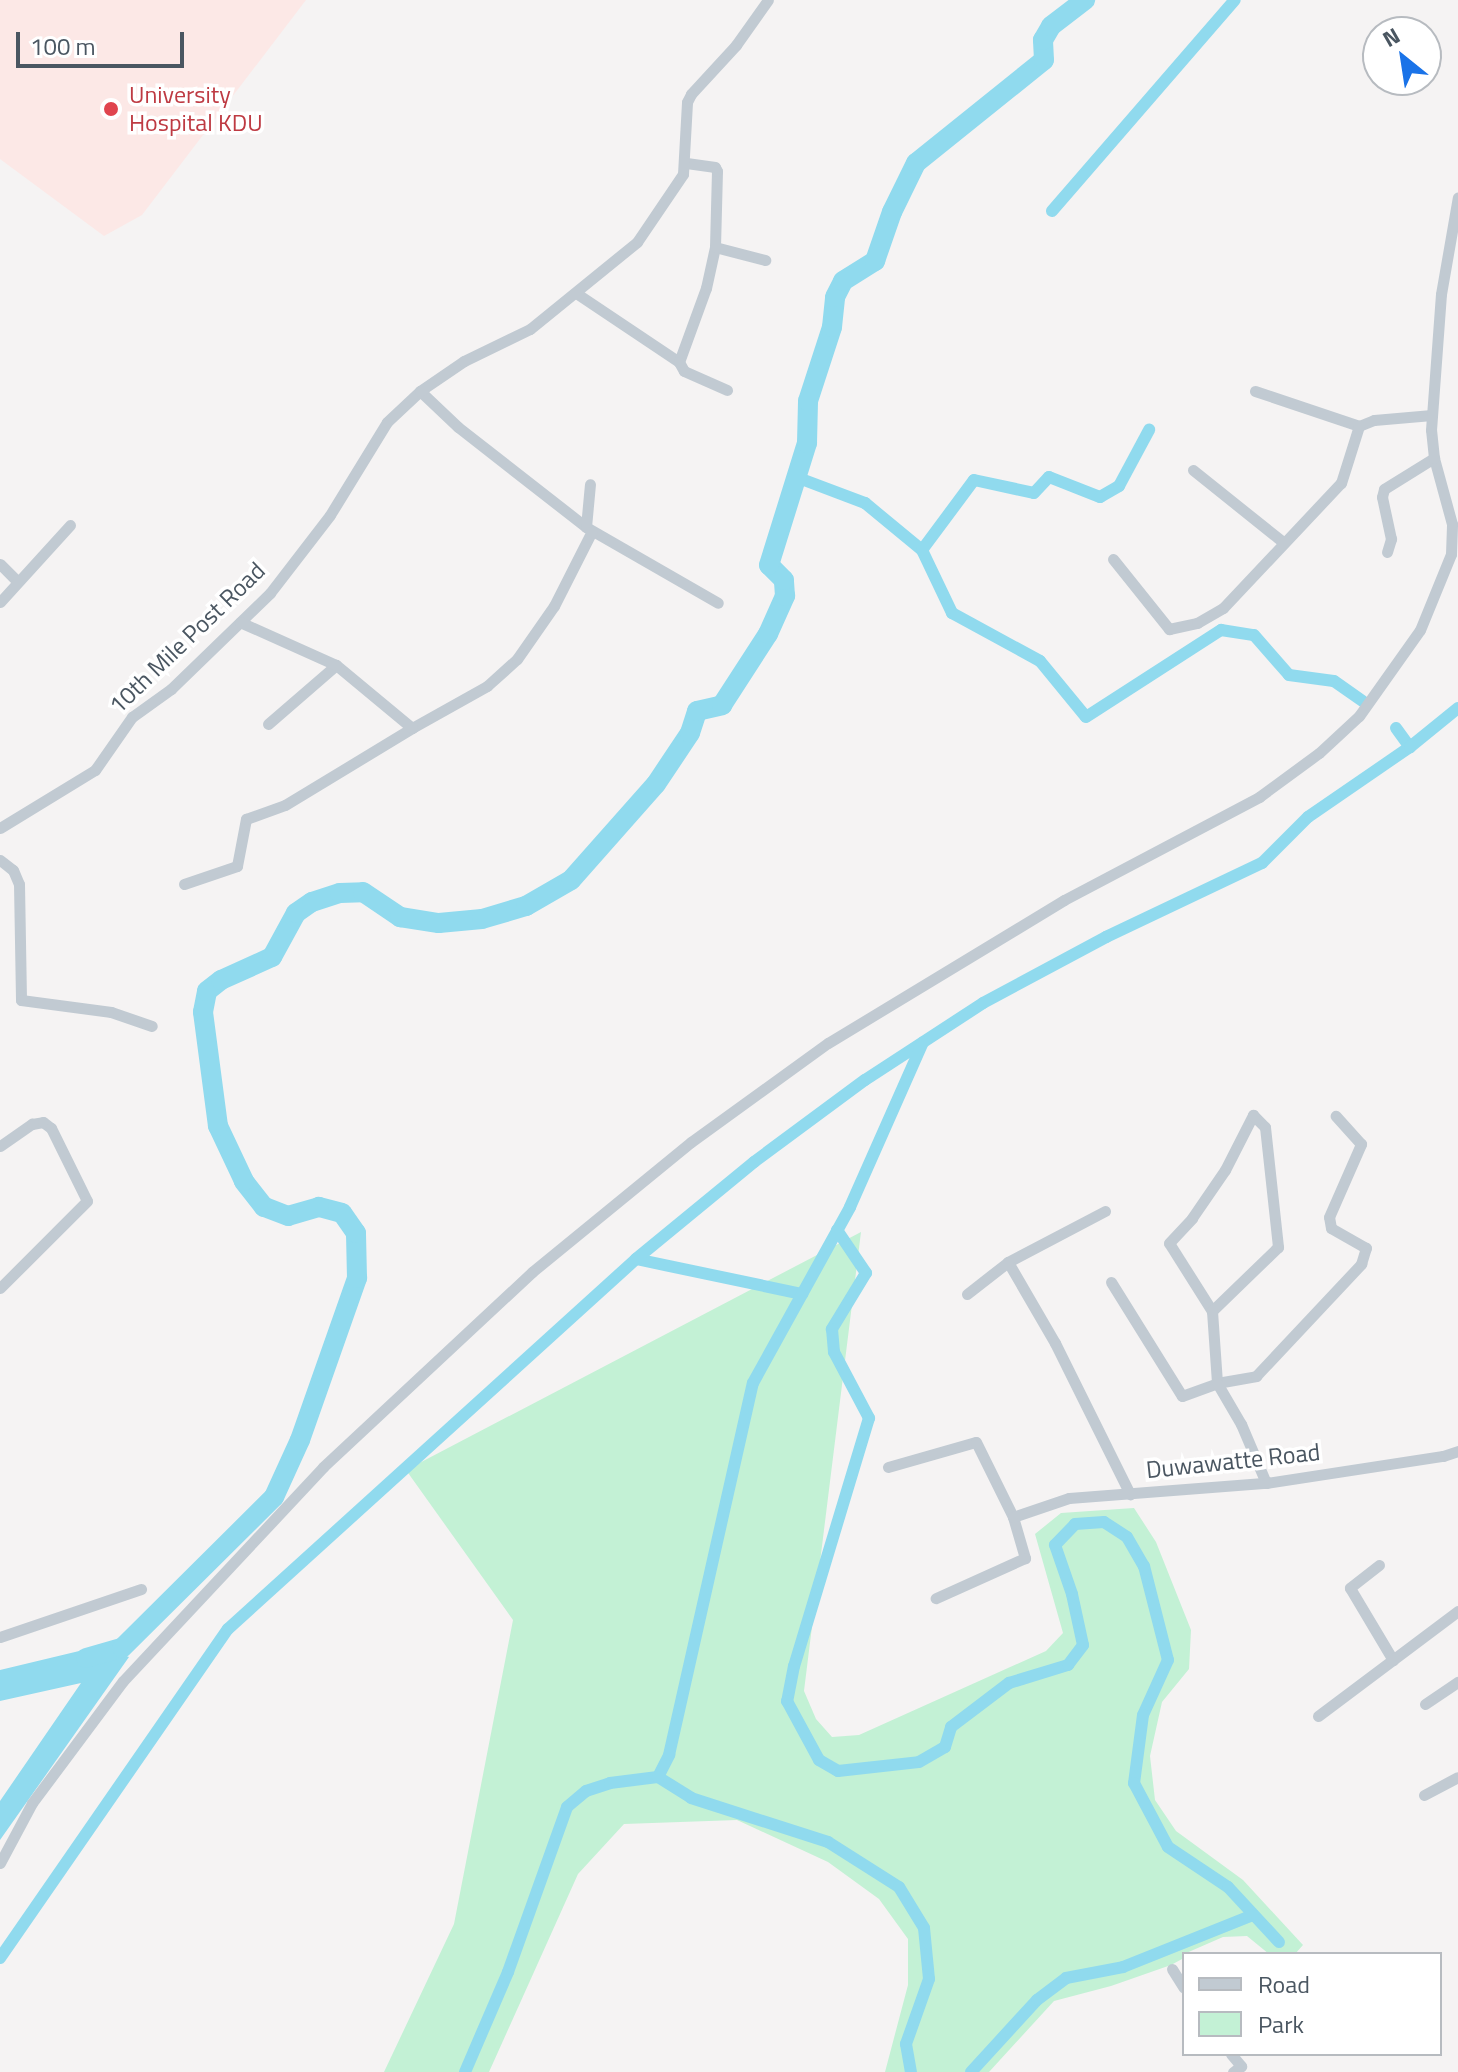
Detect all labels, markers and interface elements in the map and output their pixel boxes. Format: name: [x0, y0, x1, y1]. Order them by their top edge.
scale bar: [20, 16, 188, 66]
north arrow: [1362, 16, 1442, 96]
text: N: [1376, 18, 1406, 55]
text: 100 m: [30, 28, 96, 64]
place label: University Hospital KDU: [129, 81, 263, 137]
marker: University Hospital KDU: [100, 98, 122, 120]
street label: 10th Mile Post Road: [103, 556, 271, 720]
street label: Duwawatte Road: [1145, 1438, 1321, 1484]
legend: [1182, 1952, 1442, 2056]
text: Road: [1258, 1966, 1310, 2002]
text: Park: [1258, 2006, 1304, 2042]

